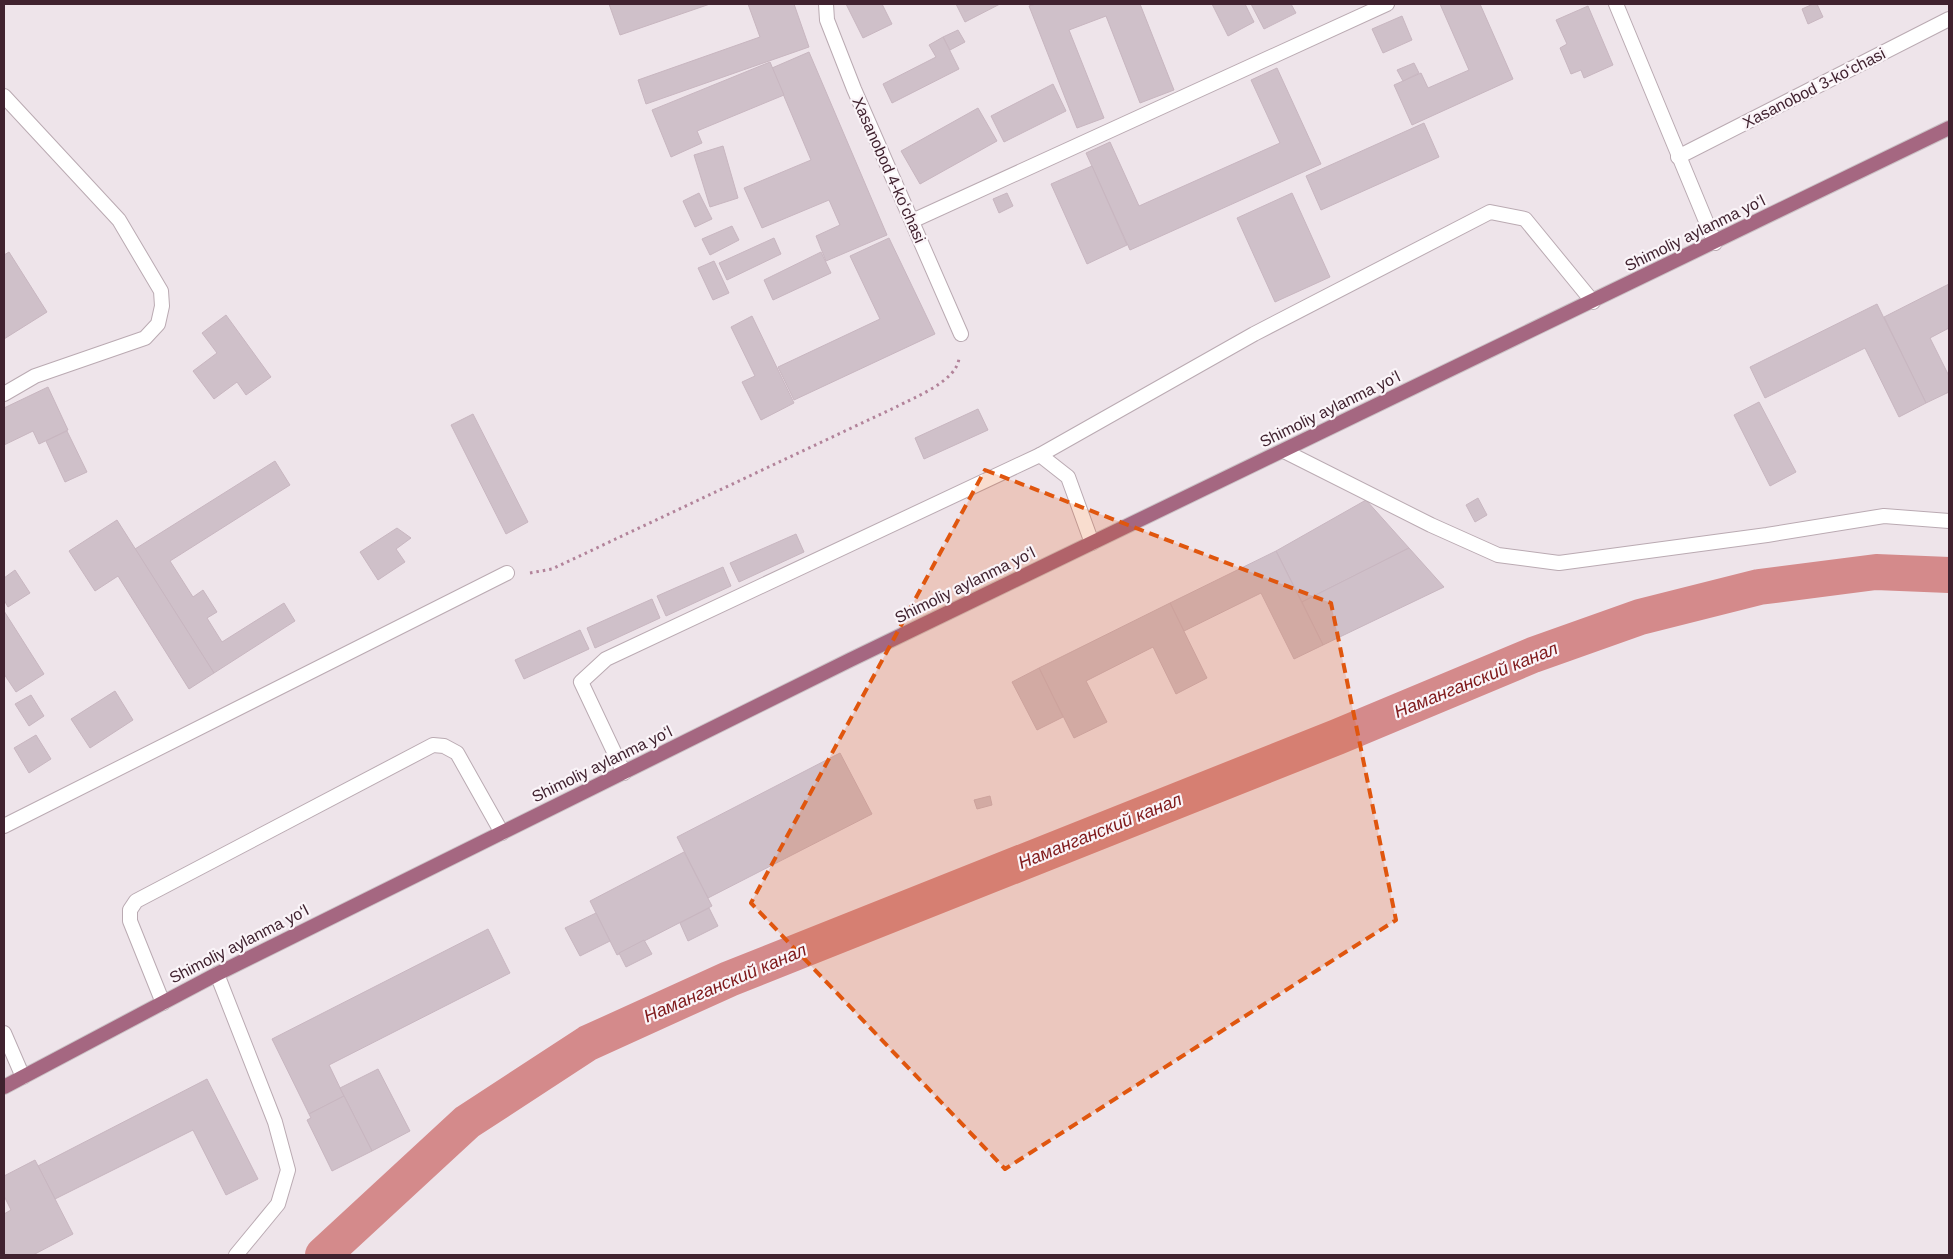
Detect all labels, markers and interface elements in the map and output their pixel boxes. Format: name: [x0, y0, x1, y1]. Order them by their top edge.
street label: Xasanobod 3-koʻchasi: [1740, 45, 1888, 131]
street label: Xasanobod 4-koʻchasi: [849, 95, 929, 245]
street label: Shimoliy aylanma yoʻl: [1622, 192, 1768, 274]
street label: Shimoliy aylanma yoʻl: [1257, 368, 1403, 450]
street label: Shimoliy aylanma yoʻl: [892, 544, 1038, 626]
water label: Наманганский канал: [1391, 638, 1561, 722]
street label: Shimoliy aylanma yoʻl: [529, 723, 675, 805]
water label: Наманганский канал: [1015, 789, 1185, 873]
street label: Shimoliy aylanma yoʻl: [167, 902, 311, 986]
water label: Наманганский канал: [641, 940, 809, 1026]

